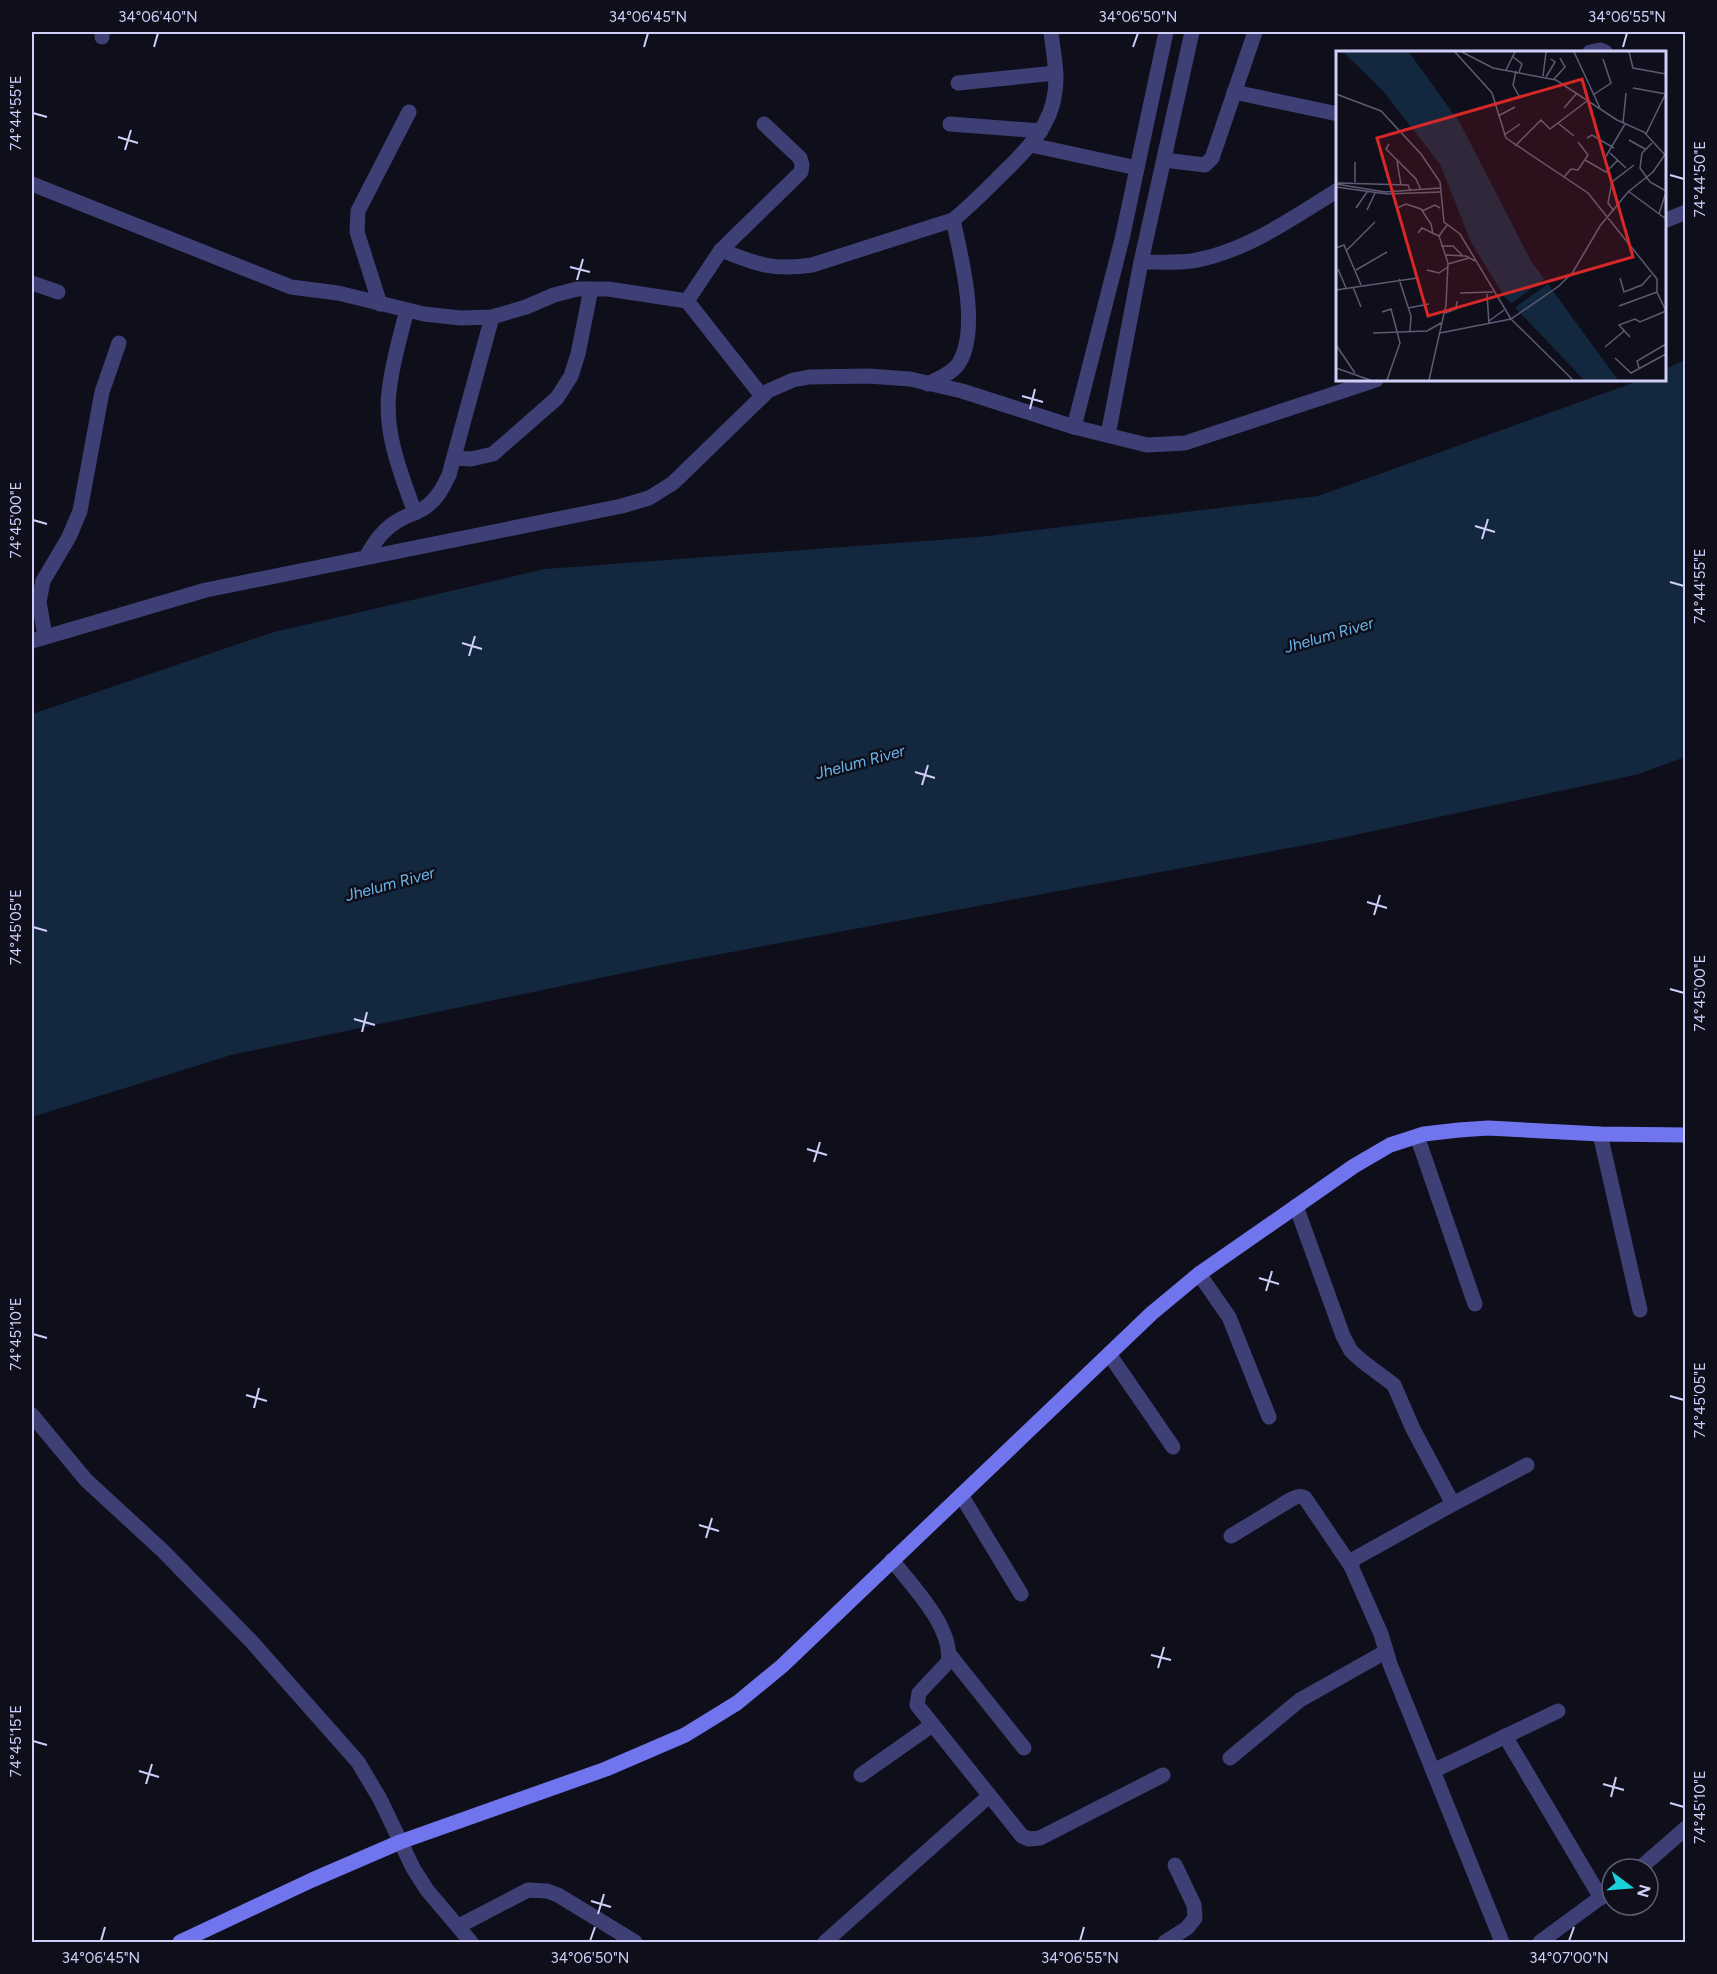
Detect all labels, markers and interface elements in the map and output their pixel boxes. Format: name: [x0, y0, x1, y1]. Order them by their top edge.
text: 34°06'40"N: [118, 8, 198, 26]
text: 34°06'45"N: [609, 8, 687, 26]
text: 34°06'50"N: [1099, 8, 1177, 26]
text: 34°06'55"N: [1588, 8, 1666, 26]
inset map: [1336, 51, 1666, 381]
text: 74°44'55"E: [7, 75, 25, 151]
text: 74°44'50"E: [1691, 141, 1709, 217]
text: 74°45'00"E: [7, 482, 25, 558]
text: 74°44'55"E: [1691, 548, 1709, 624]
water label: Jhelum River: [1281, 613, 1376, 657]
water label: Jhelum River: [812, 741, 907, 783]
water label: Jhelum River: [342, 863, 437, 905]
text: 74°45'05"E: [7, 889, 25, 965]
text: 74°45'00"E: [1691, 955, 1709, 1031]
text: 74°45'10"E: [7, 1297, 25, 1371]
text: 74°45'05"E: [1691, 1362, 1709, 1438]
text: 74°45'15"E: [7, 1705, 25, 1777]
text: 74°45'10"E: [1691, 1770, 1709, 1844]
north arrow: [1600, 1857, 1660, 1917]
text: N: [1633, 1882, 1655, 1900]
text: 34°06'45"N: [62, 1949, 140, 1967]
text: 34°06'50"N: [551, 1949, 629, 1967]
text: 34°06'55"N: [1041, 1949, 1119, 1967]
text: 34°07'00"N: [1529, 1949, 1609, 1967]

